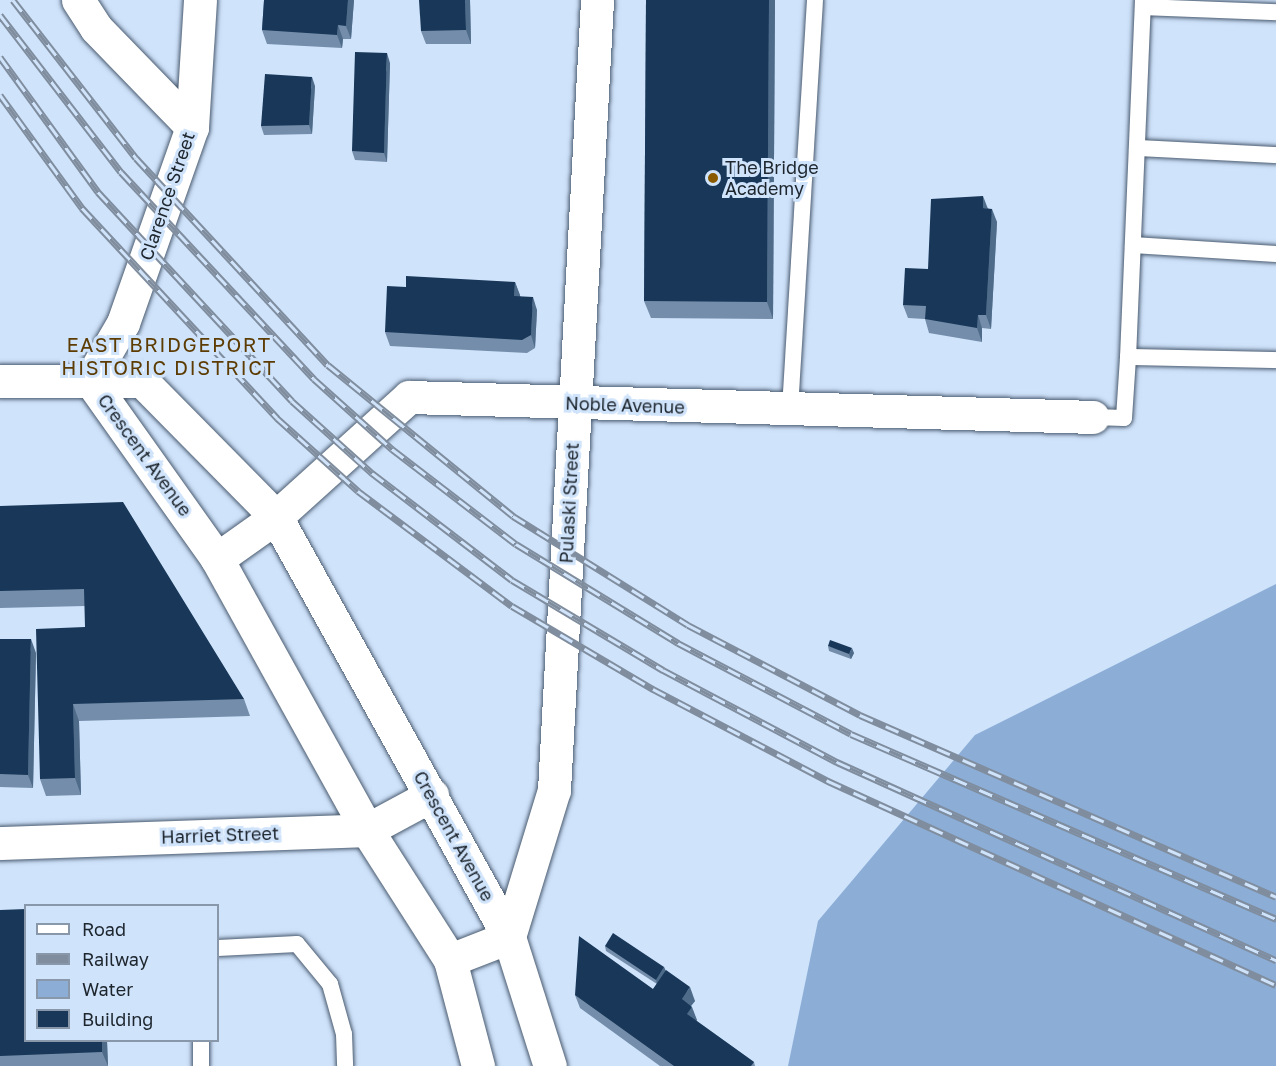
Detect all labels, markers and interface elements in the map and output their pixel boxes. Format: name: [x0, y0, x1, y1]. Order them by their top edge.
street label: Clarence Street: [135, 129, 199, 263]
place label: The Bridge Academy: [725, 157, 819, 200]
marker: The Bridge Academy: [706, 171, 720, 185]
district label: EAST BRIDGEPORT HISTORIC DISTRICT: [61, 333, 277, 380]
street label: Crescent Avenue: [94, 390, 196, 520]
street label: Noble Avenue: [565, 392, 685, 418]
street label: Pulaski Street: [555, 442, 583, 564]
street label: Crescent Avenue: [409, 767, 499, 905]
street label: Harriet Street: [161, 822, 279, 848]
legend: [24, 904, 219, 1042]
text: Road: [82, 918, 126, 940]
text: Railway: [82, 948, 149, 970]
text: Water: [82, 978, 133, 1000]
text: Building: [82, 1008, 153, 1030]

